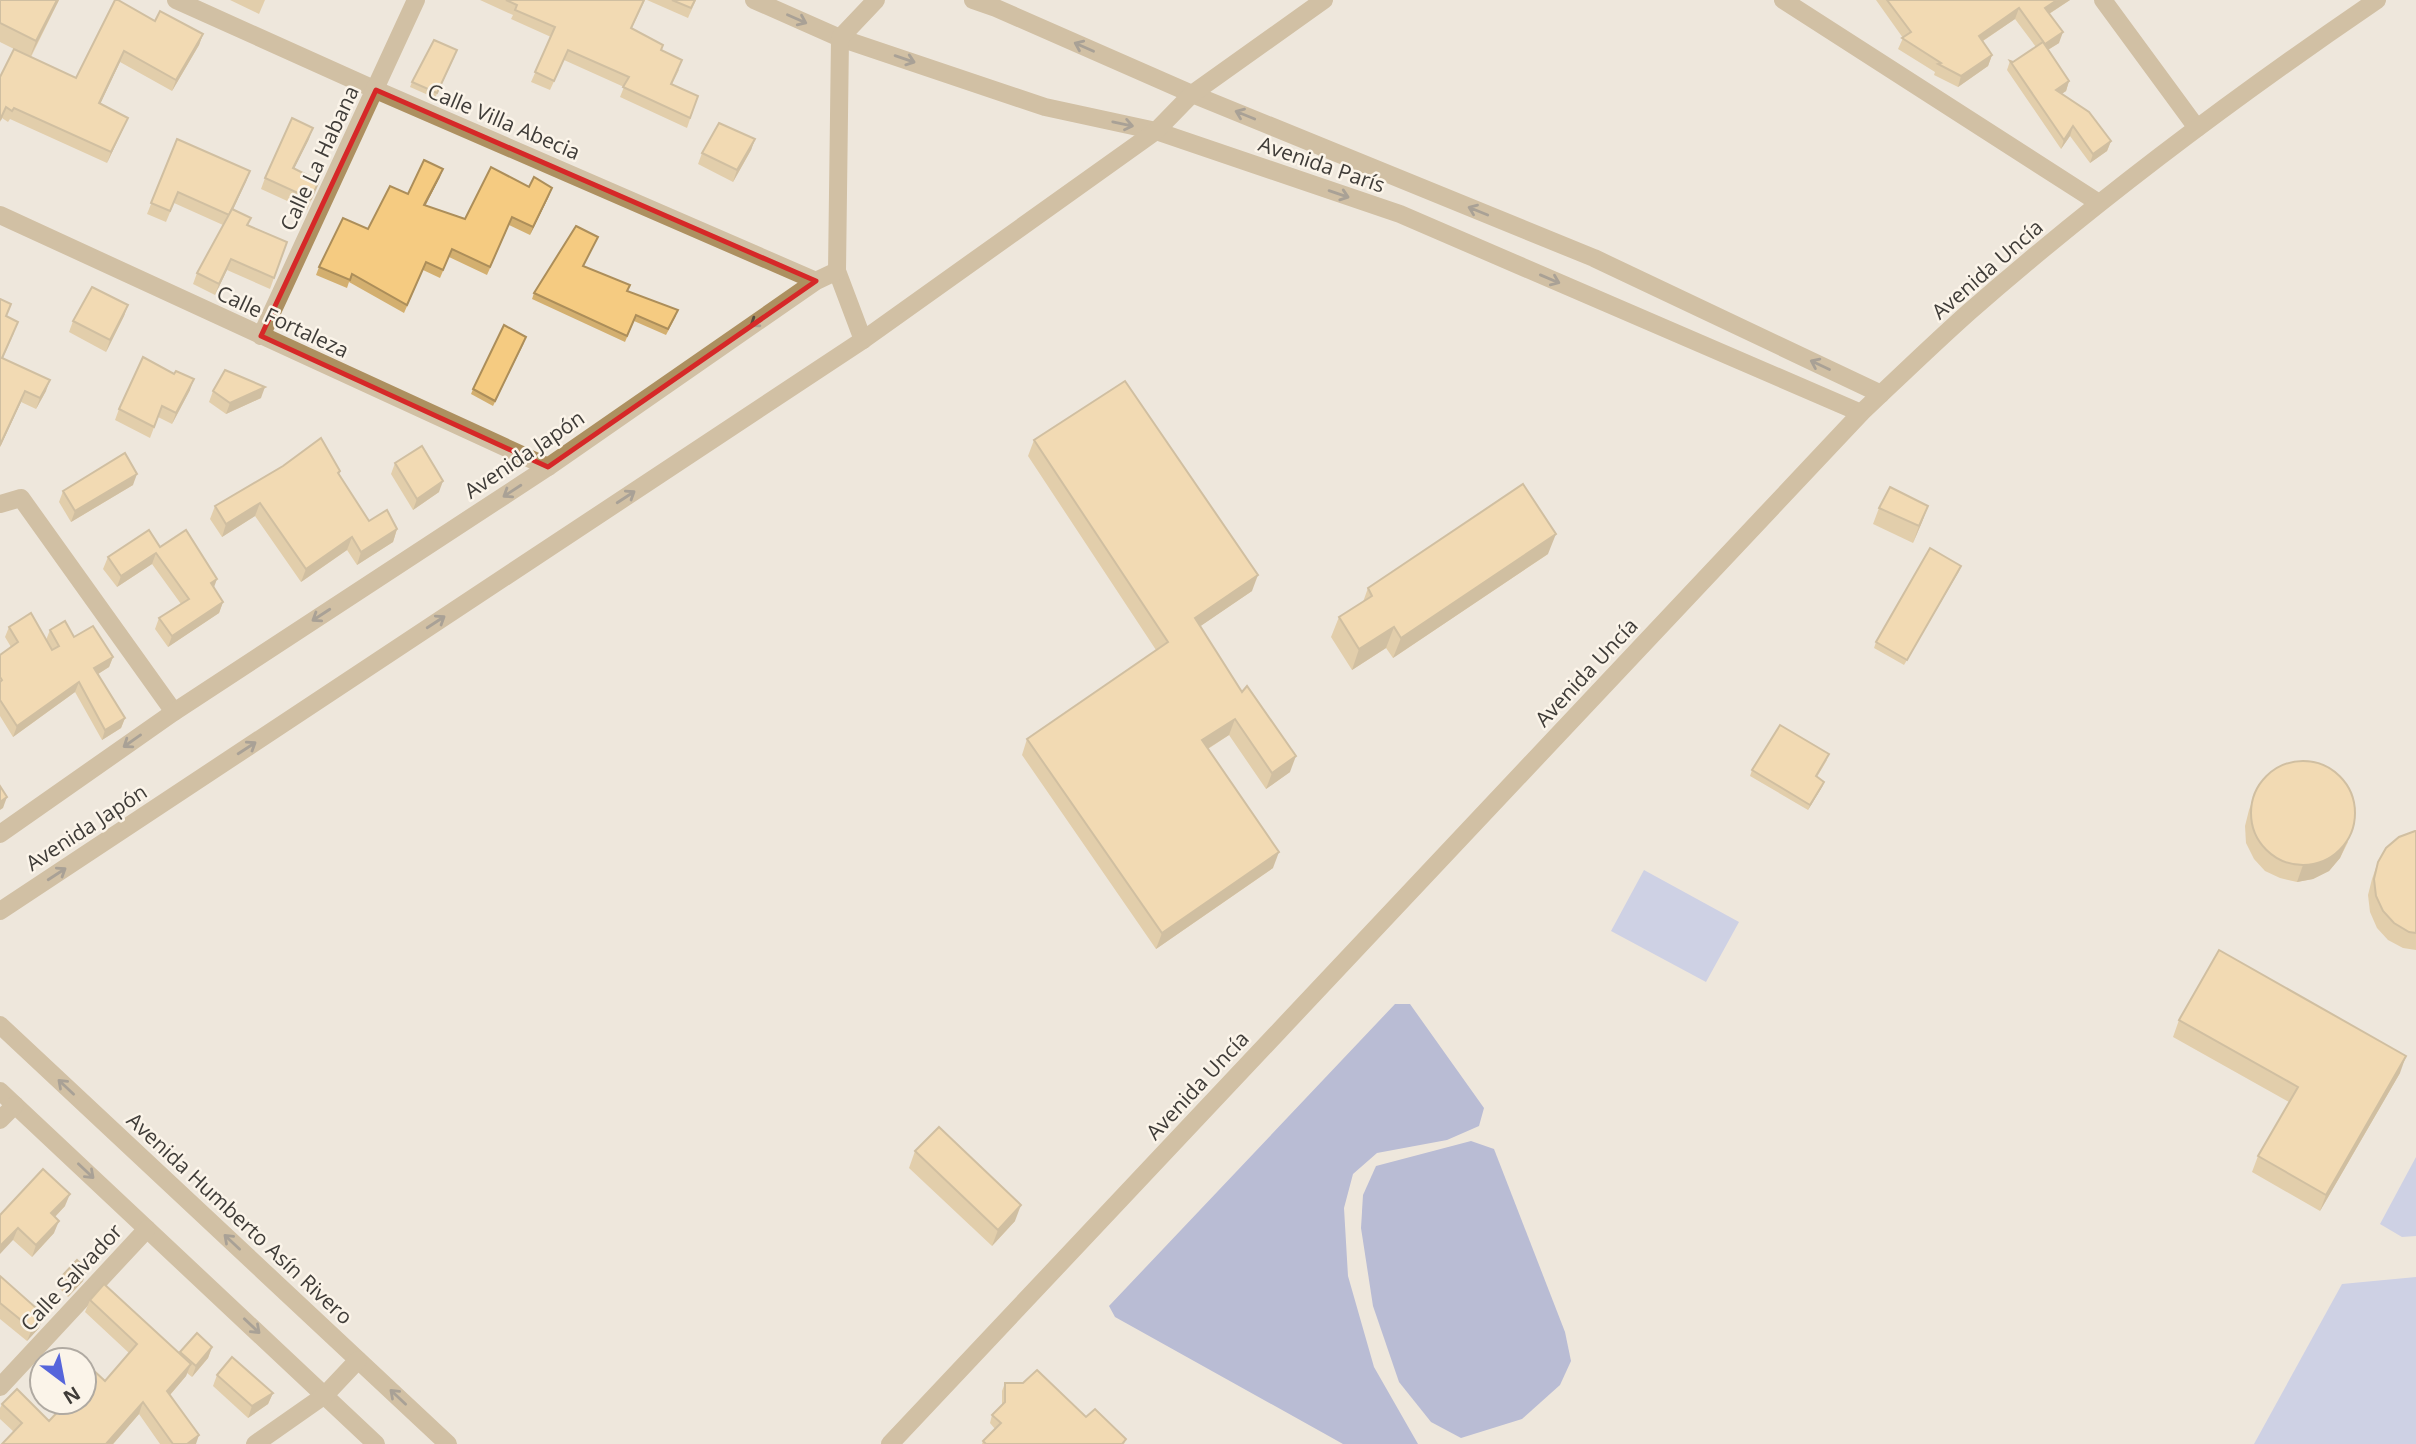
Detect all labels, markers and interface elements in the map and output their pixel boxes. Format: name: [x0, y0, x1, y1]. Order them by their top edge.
one-way arrow: [786, 13, 808, 26]
one-way arrow: [1074, 40, 1096, 53]
one-way arrow: [894, 54, 916, 67]
street label: Calle Villa Abecia: [423, 76, 585, 166]
street label: Calle La Habana: [273, 81, 365, 235]
one-way arrow: [1235, 108, 1256, 121]
one-way arrow: [1111, 117, 1134, 131]
street label: Avenida París: [1255, 129, 1389, 199]
one-way arrow: [1328, 189, 1350, 201]
one-way arrow: [1468, 204, 1490, 217]
street label: Avenida Uncía: [1925, 213, 2049, 325]
one-way arrow: [1539, 273, 1560, 286]
street label: Calle Fortaleza: [212, 278, 354, 364]
one-way arrow: [750, 313, 770, 327]
one-way arrow: [1810, 358, 1831, 371]
street label: Avenida Japón: [458, 403, 590, 505]
one-way arrow: [502, 484, 522, 498]
one-way arrow: [616, 490, 635, 504]
one-way arrow: [312, 609, 332, 623]
street label: Avenida Uncía: [1528, 612, 1644, 732]
one-way arrow: [426, 615, 446, 629]
one-way arrow: [123, 734, 142, 749]
one-way arrow: [236, 741, 256, 755]
street label: Avenida Japón: [20, 777, 152, 877]
one-way arrow: [47, 866, 66, 881]
street label: Avenida Uncía: [1139, 1025, 1255, 1145]
one-way arrow: [58, 1078, 75, 1095]
street label: Avenida Humberto Asín Rivero: [121, 1106, 359, 1330]
one-way arrow: [77, 1163, 95, 1179]
street label: Calle Salvador: [14, 1217, 128, 1337]
one-way arrow: [223, 1234, 241, 1250]
one-way arrow: [243, 1318, 260, 1335]
north arrow: [28, 1346, 98, 1416]
text: N: [59, 1380, 85, 1411]
one-way arrow: [390, 1389, 407, 1406]

